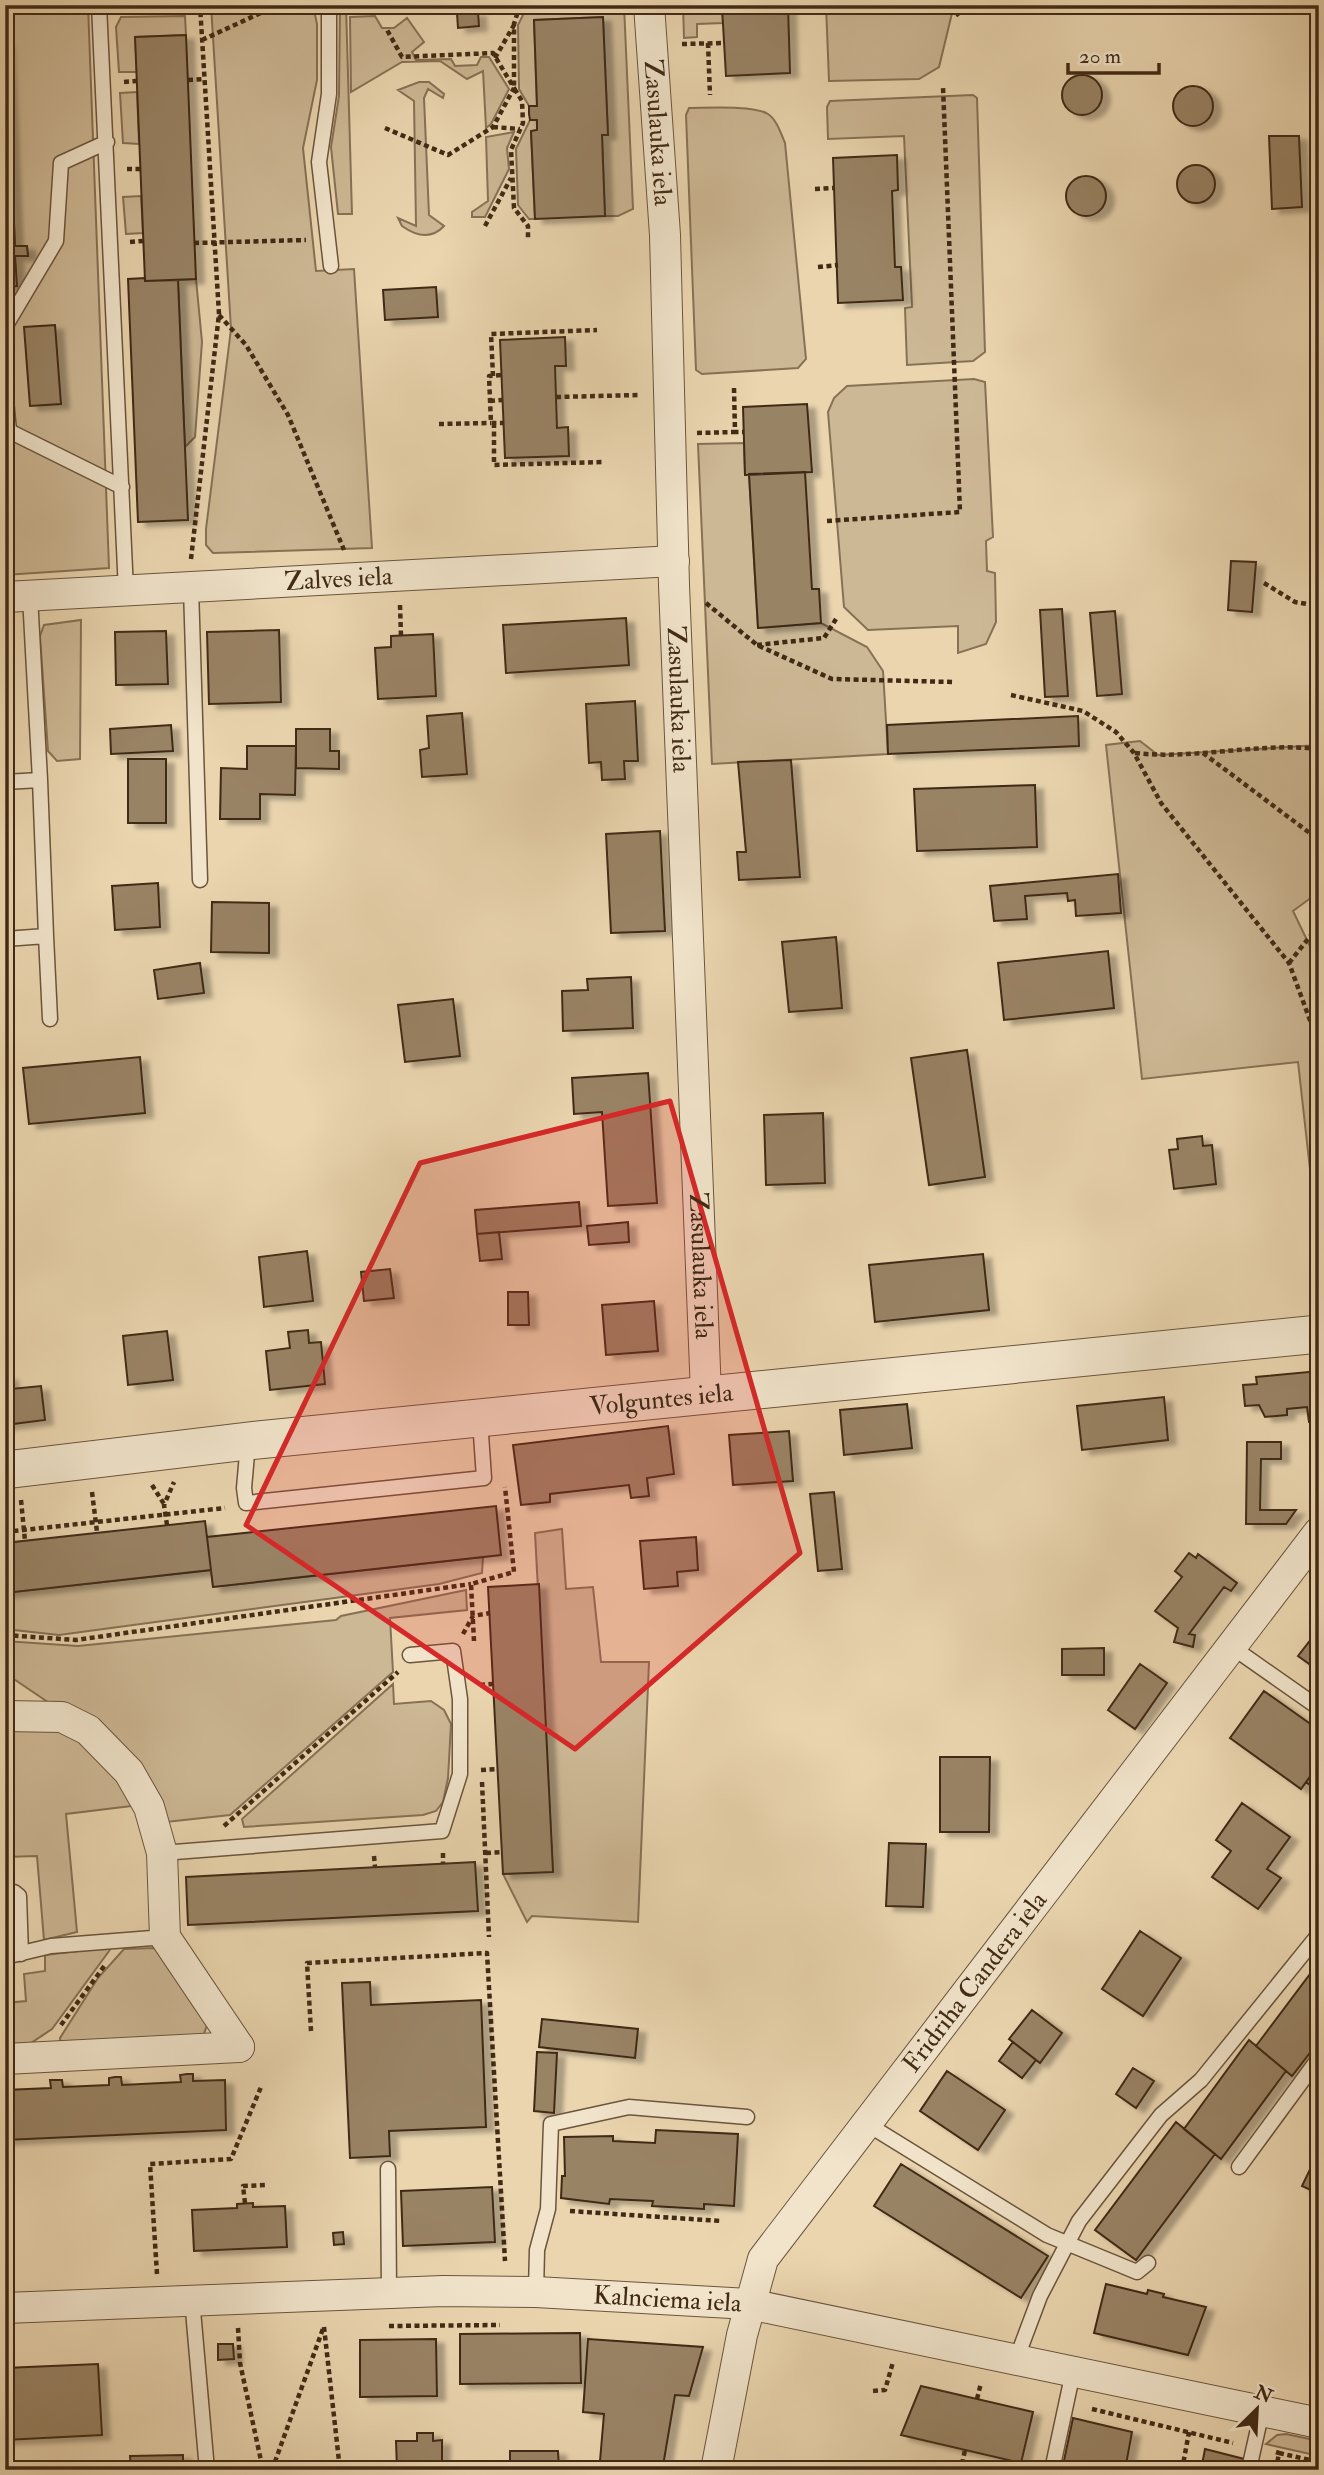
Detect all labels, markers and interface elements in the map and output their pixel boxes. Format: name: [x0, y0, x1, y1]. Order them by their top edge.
scale bar: [1068, 32, 1160, 76]
text: 20 m: [1079, 43, 1121, 70]
street label: Zasulauka iela: [637, 58, 679, 207]
street label: Zalves iela: [284, 560, 394, 598]
street label: Zasulauka iela: [660, 625, 697, 774]
street label: Zasulauka iela: [682, 1192, 720, 1340]
street label: Volguntes iela: [588, 1377, 735, 1423]
street label: Fridriha Candera iela: [896, 1885, 1054, 2079]
street label: Kalnciema iela: [592, 2279, 743, 2320]
north arrow: [1222, 2374, 1292, 2444]
text: N: [1250, 2380, 1277, 2409]

